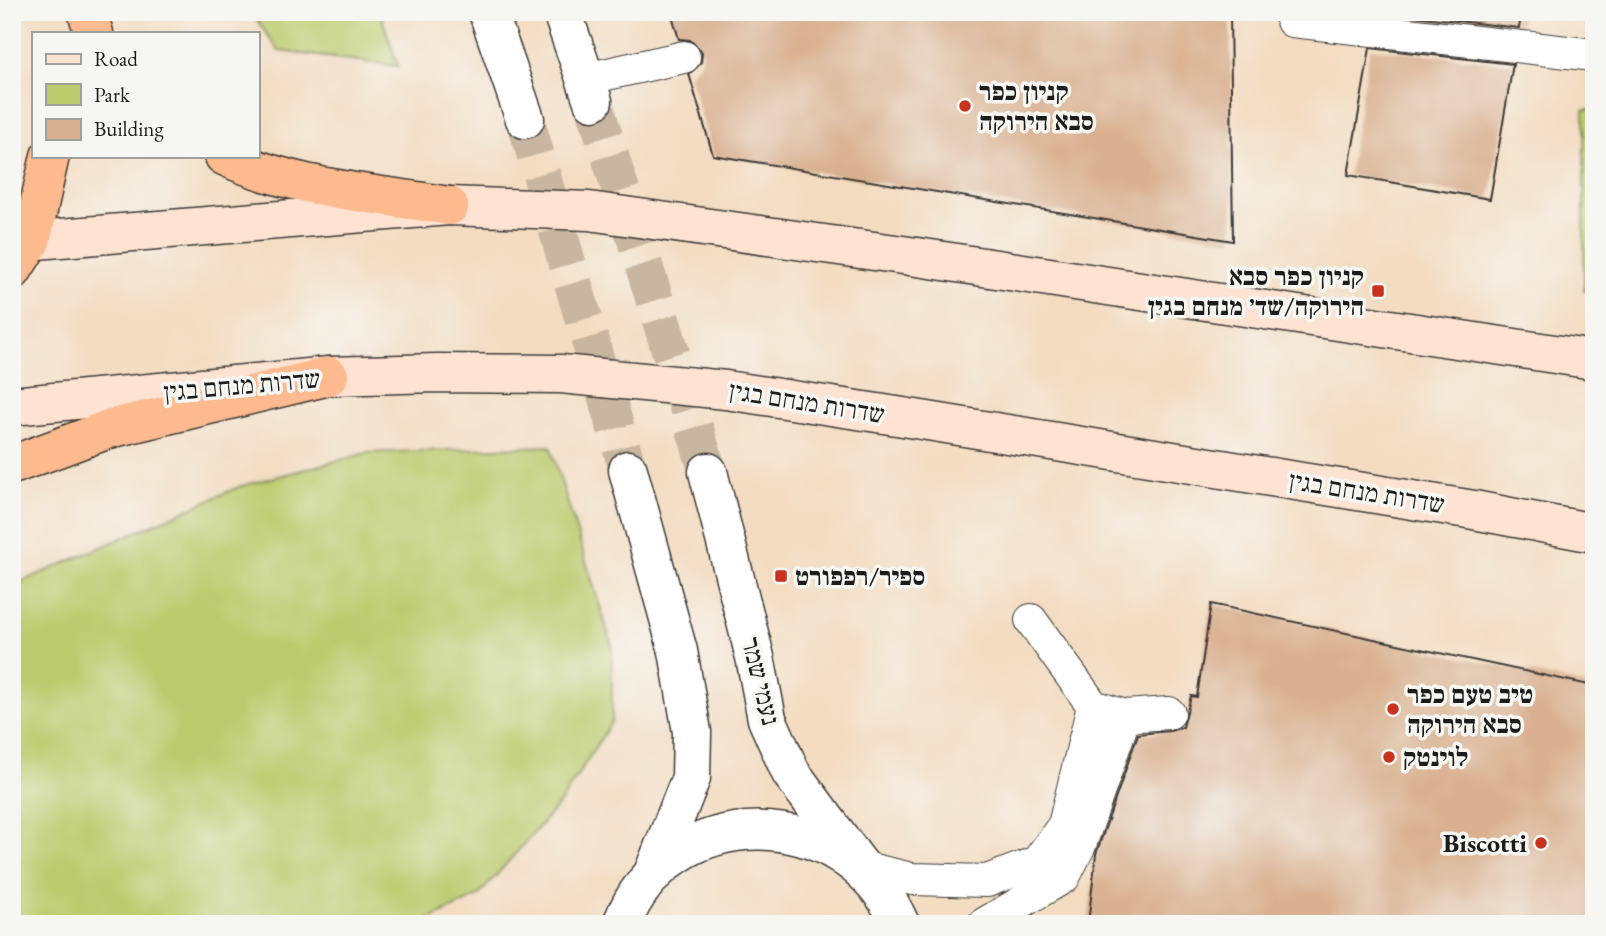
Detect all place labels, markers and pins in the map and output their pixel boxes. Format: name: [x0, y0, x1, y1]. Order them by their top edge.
place label: קניון כפר סבא הירוקה: [979, 74, 1094, 138]
marker: קניון כפר סבא הירוקה: [957, 98, 973, 114]
place label: קניון כפר סבא הירוקה/שד׳ מנחם בגין: [1148, 259, 1364, 323]
marker: קניון כפר סבא הירוקה/שד׳ מנחם בגין: [1370, 283, 1386, 299]
place label: ספיר/רפפורט: [795, 559, 925, 593]
marker: ספיר/רפפורט: [773, 568, 789, 584]
place label: טיב טעם כפר סבא הירוקה: [1407, 677, 1533, 741]
marker: טיב טעם כפר סבא הירוקה: [1385, 701, 1401, 717]
place label: לוינטק: [1403, 740, 1468, 774]
marker: לוינטק: [1381, 749, 1397, 765]
place label: Biscotti: [1443, 826, 1527, 860]
marker: Biscotti: [1533, 835, 1549, 851]

